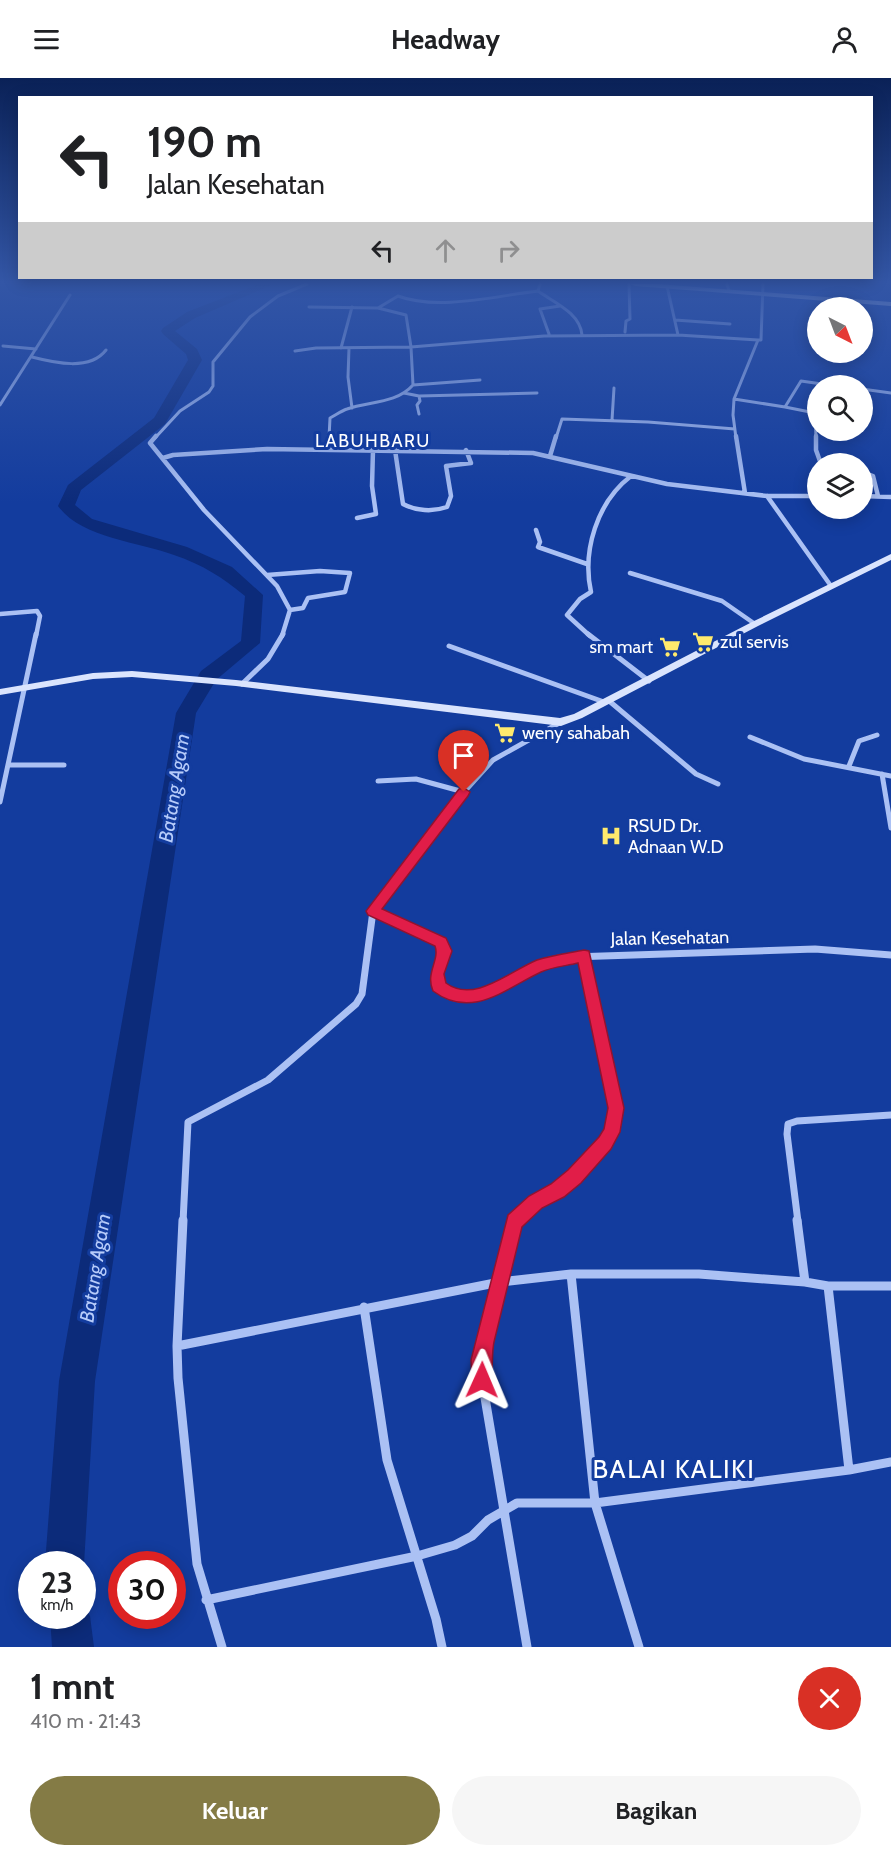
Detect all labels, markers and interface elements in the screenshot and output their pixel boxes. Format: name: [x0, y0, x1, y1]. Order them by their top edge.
icon: menu: [30, 23, 63, 56]
text: Headway: [391, 23, 500, 56]
icon: person: [828, 23, 861, 56]
text: 190 m: [147, 116, 262, 168]
icon: left: [48, 120, 126, 198]
text: Jalan Kesehatan: [147, 168, 325, 201]
icon: left: [366, 234, 399, 267]
icon: ahead: [429, 234, 462, 267]
icon: right: [492, 234, 525, 267]
north arrow: [807, 297, 873, 363]
map controls: [807, 297, 873, 519]
button: search: [807, 375, 873, 441]
district label: LABUHBARU: [315, 430, 431, 452]
button: layers: [807, 453, 873, 519]
supermarket icon: zul servis: [691, 630, 715, 654]
place label: zul servis: [720, 631, 789, 653]
supermarket icon: sm mart: [658, 635, 682, 659]
place label: sm mart: [590, 636, 653, 658]
supermarket icon: weny sahabah: [493, 721, 517, 745]
place label: weny sahabah: [522, 722, 630, 744]
pin: [438, 730, 489, 792]
water label: Batang Agam: [154, 732, 194, 844]
icon: arrive: [447, 739, 480, 772]
place label: RSUD Dr. Adnaan W.D: [628, 815, 724, 858]
hospital icon: RSUD Dr. Adnaan W.D: [599, 824, 623, 848]
street label: Jalan Kesehatan: [610, 926, 729, 950]
water label: Batang Agam: [75, 1212, 115, 1324]
position arrow: [450, 1348, 514, 1412]
district label: BALAI KALIKI: [593, 1453, 755, 1485]
speed limit sign: 30: [108, 1551, 186, 1629]
text: 23: [41, 1564, 73, 1601]
text: km/h: [41, 1596, 73, 1614]
text: 1 mnt: [30, 1664, 115, 1708]
button: close: [798, 1667, 861, 1730]
text: 410 m · 21:43: [30, 1709, 141, 1733]
button: Keluar: [30, 1776, 440, 1845]
button: Bagikan: [452, 1776, 861, 1845]

